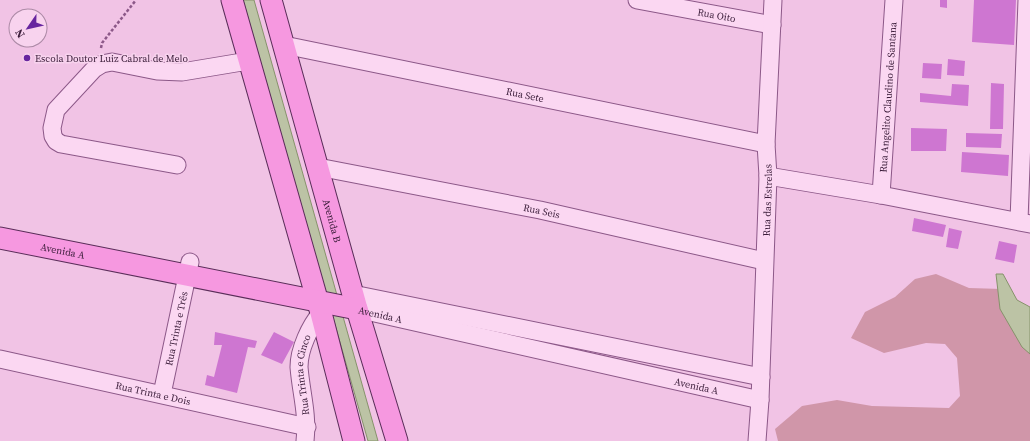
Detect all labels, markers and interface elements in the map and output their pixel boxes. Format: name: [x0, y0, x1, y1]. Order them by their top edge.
street label: Rua Oito: [696, 5, 737, 25]
north arrow: [8, 8, 48, 48]
street label: Rua Angelito Claudino de Santana: [877, 21, 900, 173]
text: N: [12, 26, 29, 41]
place label: Escola Doutor Luiz Cabral de Melo: [35, 52, 189, 65]
marker: Escola Doutor Luiz Cabral de Melo: [22, 53, 32, 63]
street label: Rua Sete: [505, 85, 545, 105]
street label: Rua das Estrelas: [760, 164, 775, 237]
street label: Avenida B: [320, 198, 344, 244]
street label: Rua Seis: [522, 201, 561, 221]
street label: Avenida A: [39, 240, 86, 262]
street label: Rua Trinta e Três: [162, 290, 191, 367]
street label: Avenida A: [357, 304, 404, 326]
street label: Rua Trinta e Cinco: [293, 332, 314, 416]
street label: Avenida A: [673, 375, 720, 397]
street label: Rua Trinta e Dois: [114, 379, 192, 408]

